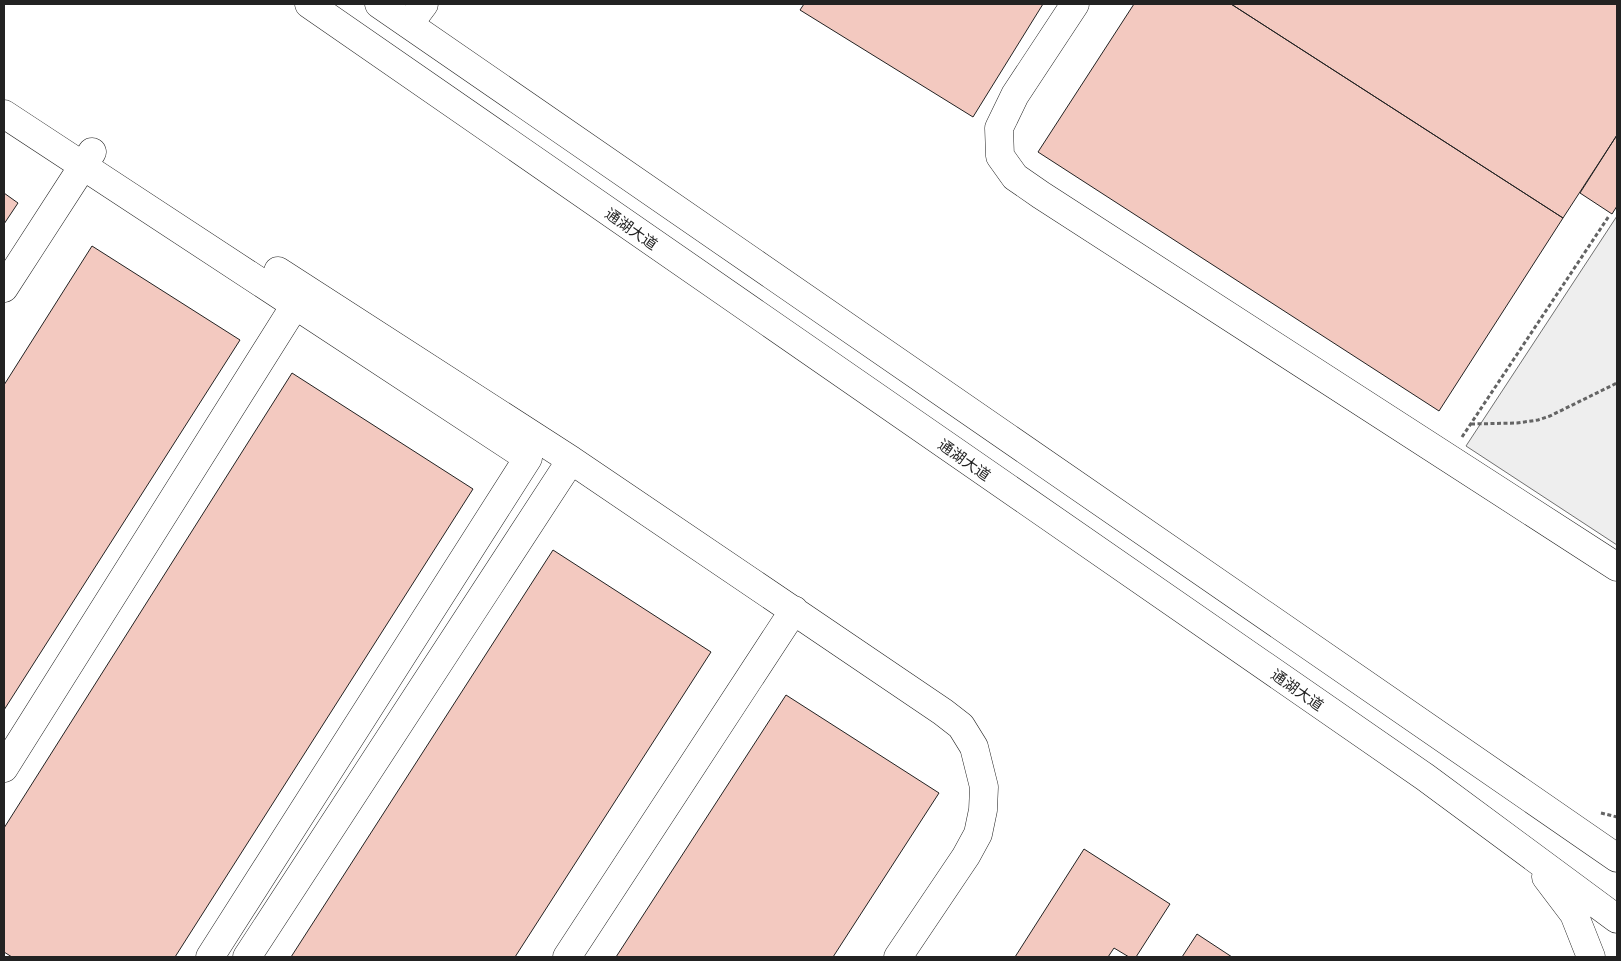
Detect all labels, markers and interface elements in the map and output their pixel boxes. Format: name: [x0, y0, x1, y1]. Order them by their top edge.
street label: 通湖大道: [601, 201, 663, 255]
street label: 通湖大道: [934, 432, 996, 486]
street label: 通湖大道: [1267, 662, 1329, 716]

